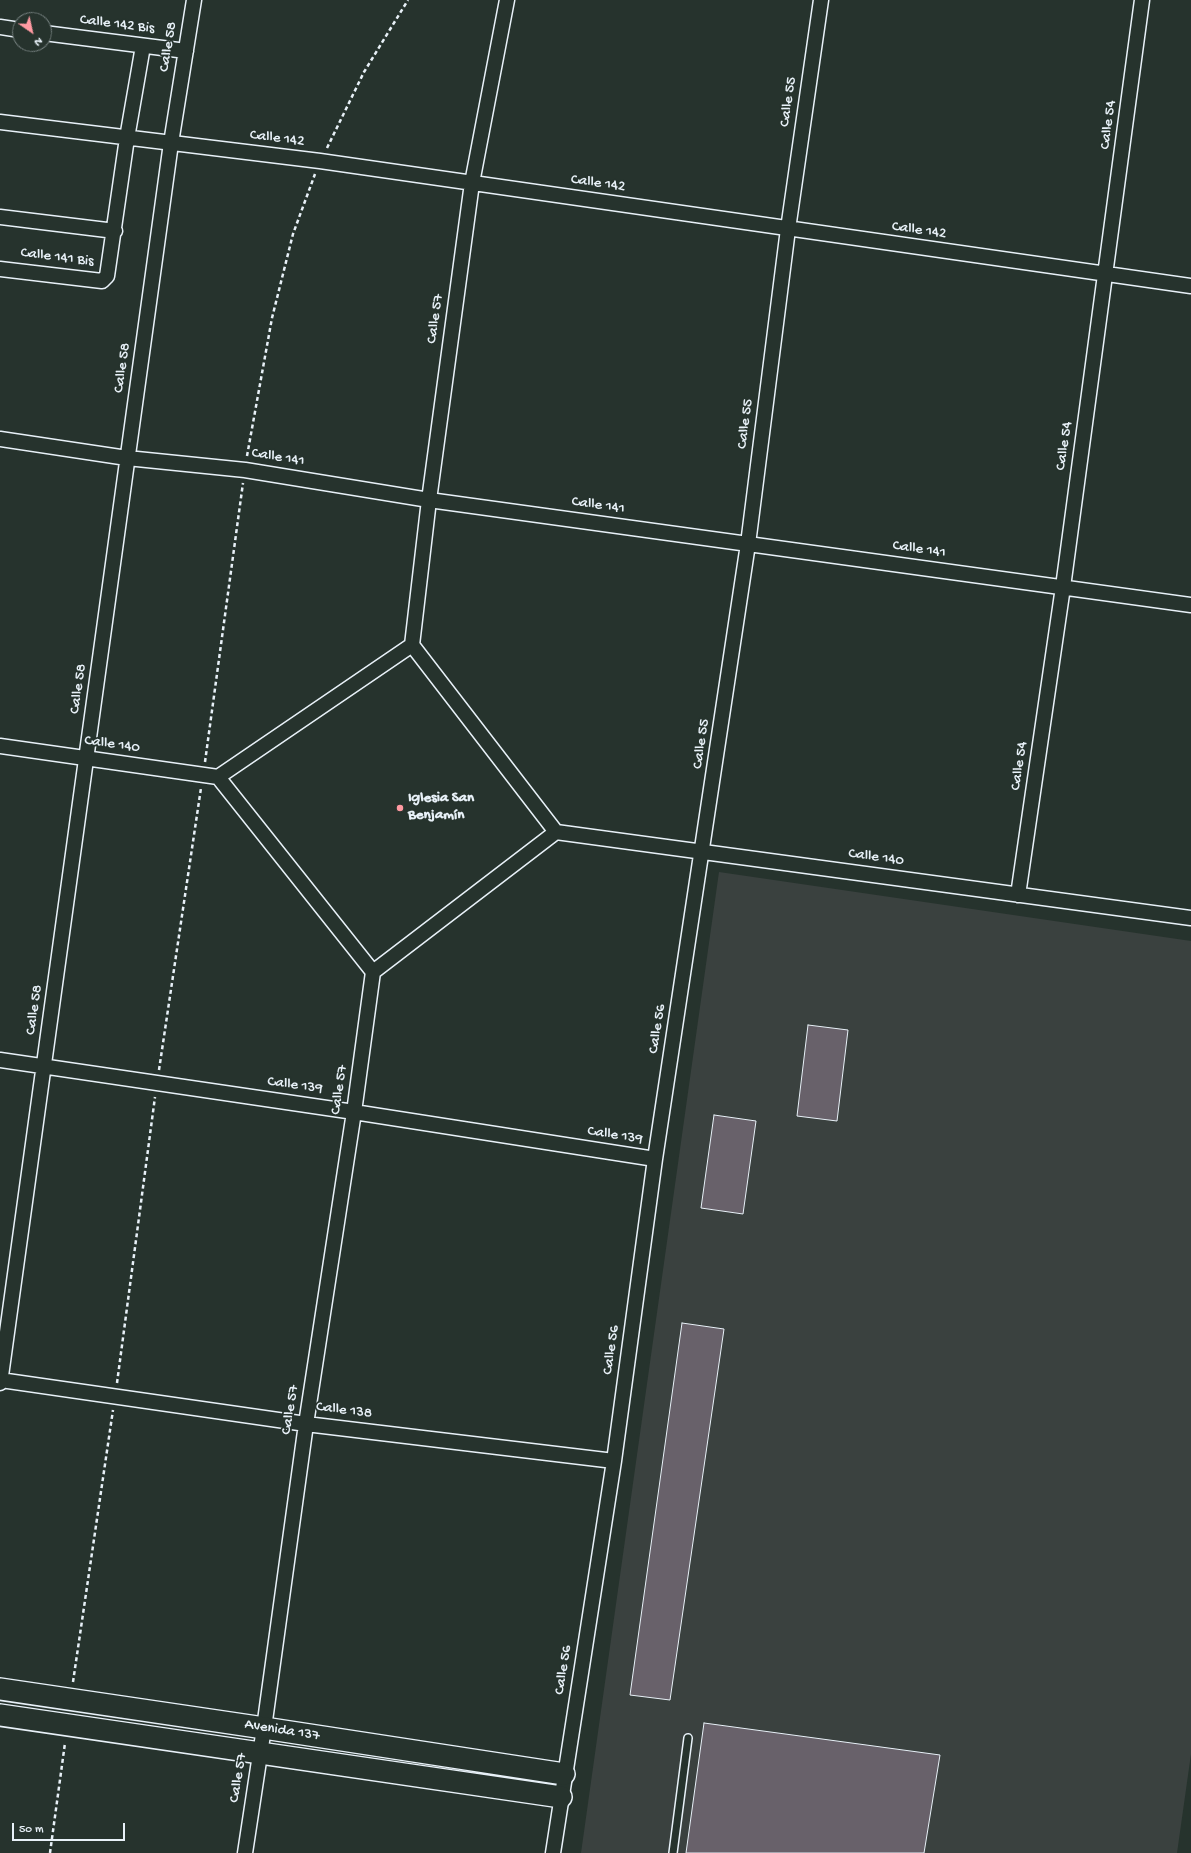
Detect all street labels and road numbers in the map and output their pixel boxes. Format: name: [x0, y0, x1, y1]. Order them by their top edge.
street label: Calle 142 Bis: [79, 12, 155, 38]
street label: Calle 58: [156, 21, 182, 73]
street label: Calle 55: [777, 76, 801, 128]
street label: Calle 54: [1097, 99, 1121, 151]
street label: Calle 142: [249, 127, 305, 151]
street label: Calle 142: [570, 171, 626, 197]
street label: Calle 142: [891, 218, 947, 244]
street label: Calle 141 Bis: [19, 245, 95, 271]
street label: Calle 57: [424, 293, 448, 345]
street label: Calle 58: [111, 342, 135, 394]
street label: Calle 55: [734, 398, 758, 450]
street label: Calle 54: [1053, 420, 1077, 472]
street label: Calle 141: [250, 445, 306, 471]
street label: Calle 141: [570, 493, 626, 519]
street label: Calle 141: [891, 537, 947, 563]
street label: Calle 58: [67, 663, 91, 715]
street label: Calle 55: [690, 718, 714, 770]
street label: Calle 140: [83, 732, 141, 758]
street label: Calle 54: [1008, 740, 1032, 792]
street label: Calle 140: [847, 845, 905, 871]
street label: Calle 58: [23, 984, 47, 1036]
street label: Calle 56: [645, 1003, 671, 1055]
street label: Calle 57: [328, 1064, 352, 1116]
street label: Calle 139: [266, 1073, 324, 1099]
street label: Calle 139: [586, 1123, 644, 1149]
street label: Calle 56: [600, 1324, 624, 1376]
street label: Calle 57: [278, 1384, 304, 1436]
street label: Calle 138: [315, 1399, 373, 1423]
street label: Calle 56: [551, 1644, 577, 1696]
street label: Avenida 137: [243, 1716, 321, 1746]
street label: Calle 57: [226, 1752, 252, 1804]

